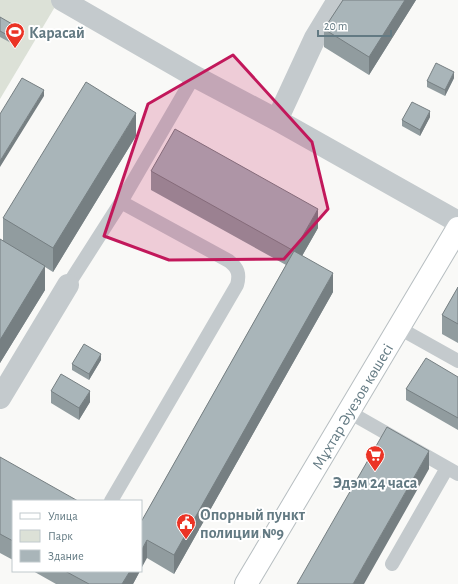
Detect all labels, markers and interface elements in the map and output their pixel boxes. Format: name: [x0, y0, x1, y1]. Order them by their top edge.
scale bar: [318, 12, 391, 38]
text: 20 m: [324, 20, 347, 32]
sports icon: Карасай: [4, 21, 26, 49]
place label: Карасай: [29, 25, 85, 41]
street label: Мұхтар Әуезов көшесі: [309, 341, 396, 472]
supermarket icon: Эдэм 24 часа: [364, 444, 386, 472]
place label: Эдэм 24 часа: [333, 475, 418, 491]
legend: [12, 500, 142, 572]
place label: Опорный пункт полиции №9: [200, 507, 306, 541]
text: Улица: [48, 510, 78, 522]
public building icon: Опорный пункт полиции №9: [175, 512, 197, 540]
text: Парк: [48, 530, 73, 542]
text: Здание: [48, 550, 84, 562]

